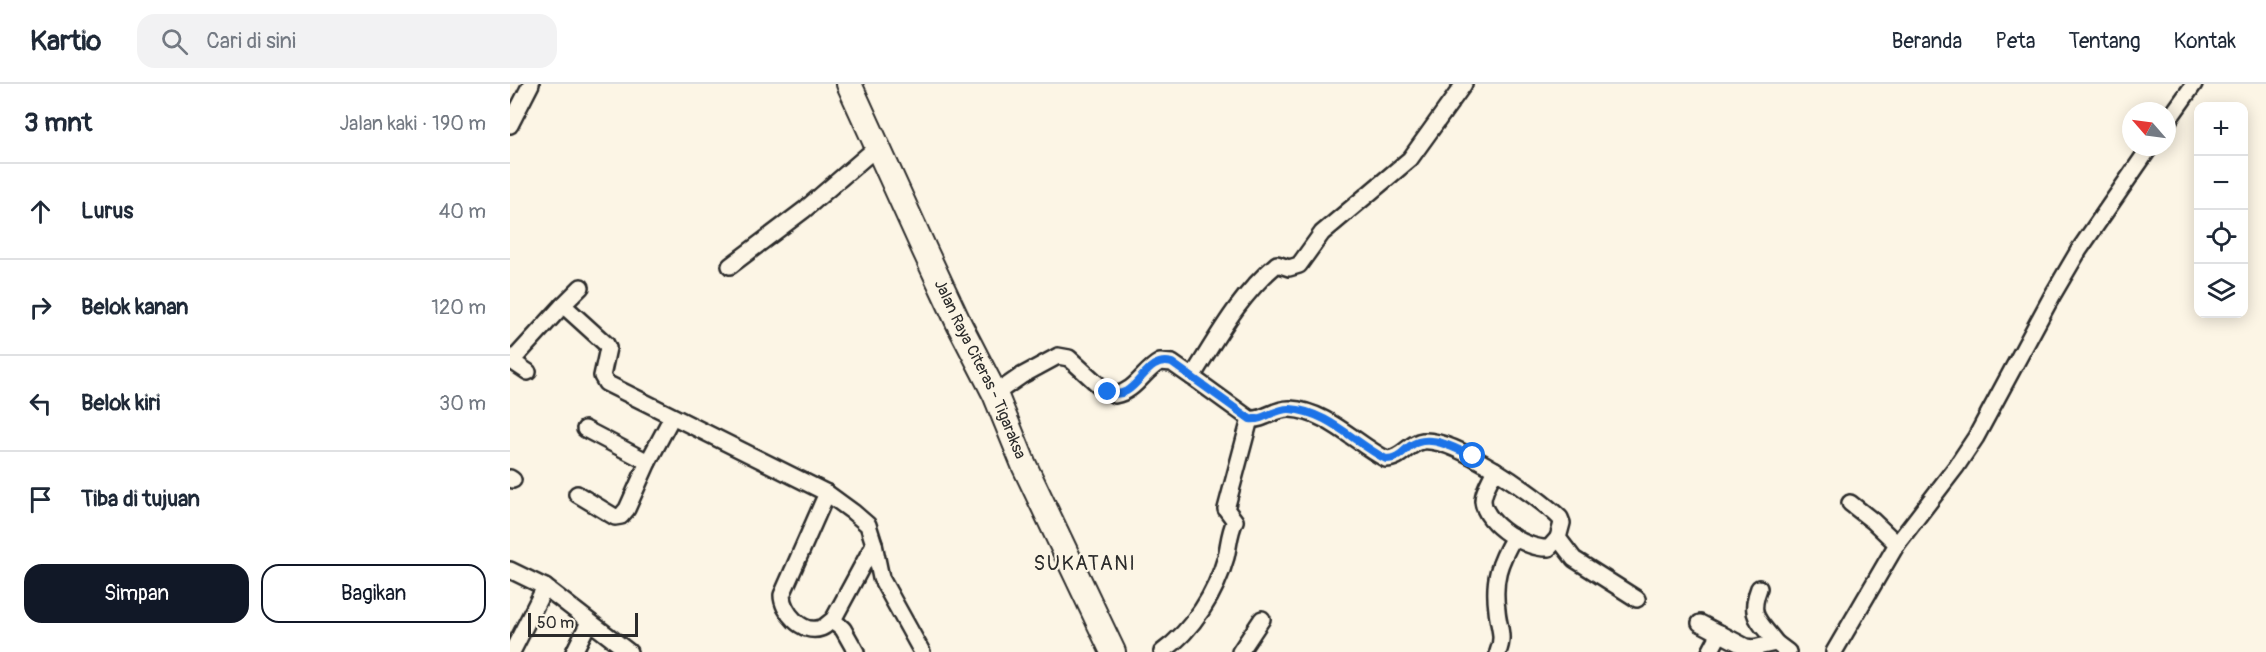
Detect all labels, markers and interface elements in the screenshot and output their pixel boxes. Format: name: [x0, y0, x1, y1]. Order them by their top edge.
search box: [137, 14, 557, 68]
text: Kartio: [30, 24, 101, 59]
icon: search: [158, 25, 191, 58]
text: Cari di sini: [206, 27, 296, 55]
text: Beranda: [1892, 28, 1962, 55]
text: Peta: [1995, 28, 2036, 55]
text: Tentang: [2069, 28, 2141, 55]
text: Kontak: [2174, 28, 2236, 55]
north arrow: [2122, 102, 2176, 156]
map controls: [2194, 102, 2248, 318]
button: +: [2194, 102, 2248, 156]
text: 3 mnt: [24, 107, 92, 139]
text: Jalan kaki · 190 m: [339, 111, 486, 136]
button: −: [2194, 156, 2248, 210]
icon: ahead: [24, 195, 57, 228]
text: Lurus: [81, 197, 133, 225]
text: 40 m: [439, 199, 486, 224]
button: locate: [2194, 210, 2248, 264]
button: layers: [2194, 264, 2248, 318]
street label: Jalan Raya Citeras - Tigaraksa: [930, 276, 1030, 462]
icon: right: [24, 291, 57, 324]
text: Belok kanan: [81, 293, 189, 321]
text: 120 m: [431, 295, 486, 320]
route end: [1094, 378, 1120, 404]
icon: left: [24, 387, 57, 420]
text: Belok kiri: [81, 389, 160, 417]
text: 30 m: [439, 391, 486, 416]
route start: [1459, 442, 1485, 468]
icon: arrive: [24, 483, 57, 516]
text: Tiba di tujuan: [81, 485, 200, 513]
district label: SUKATANI: [1034, 551, 1136, 576]
button: Simpan: [24, 564, 249, 623]
button: Bagikan: [261, 564, 486, 623]
scale bar: [528, 610, 638, 638]
text: 50 m: [537, 613, 574, 633]

